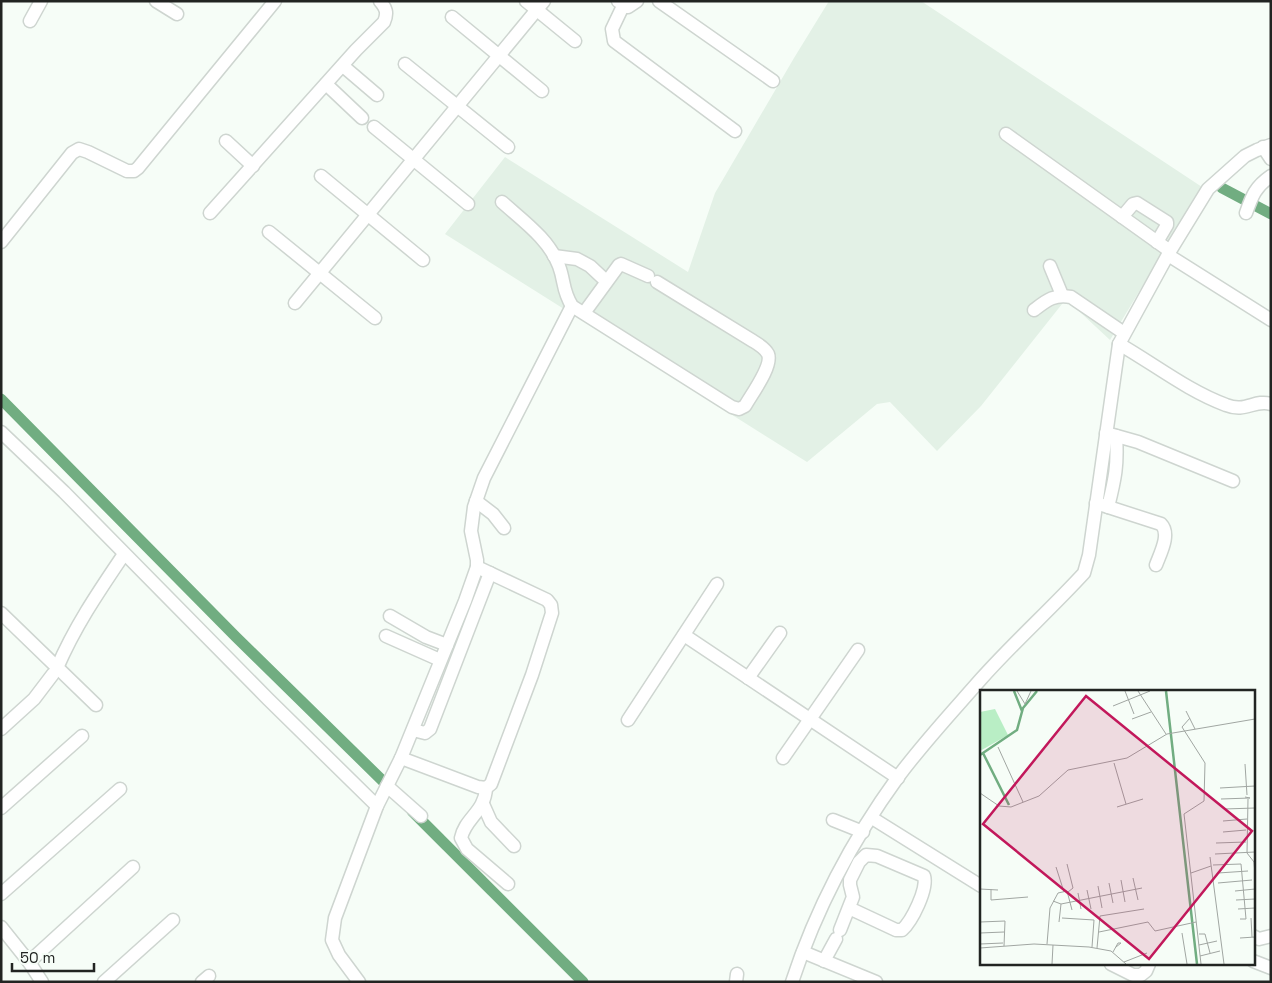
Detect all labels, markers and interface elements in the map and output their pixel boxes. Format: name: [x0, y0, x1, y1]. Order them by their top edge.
inset map: [980, 690, 1254, 966]
scale bar: [12, 940, 95, 972]
text: 50 m: [20, 948, 55, 967]

